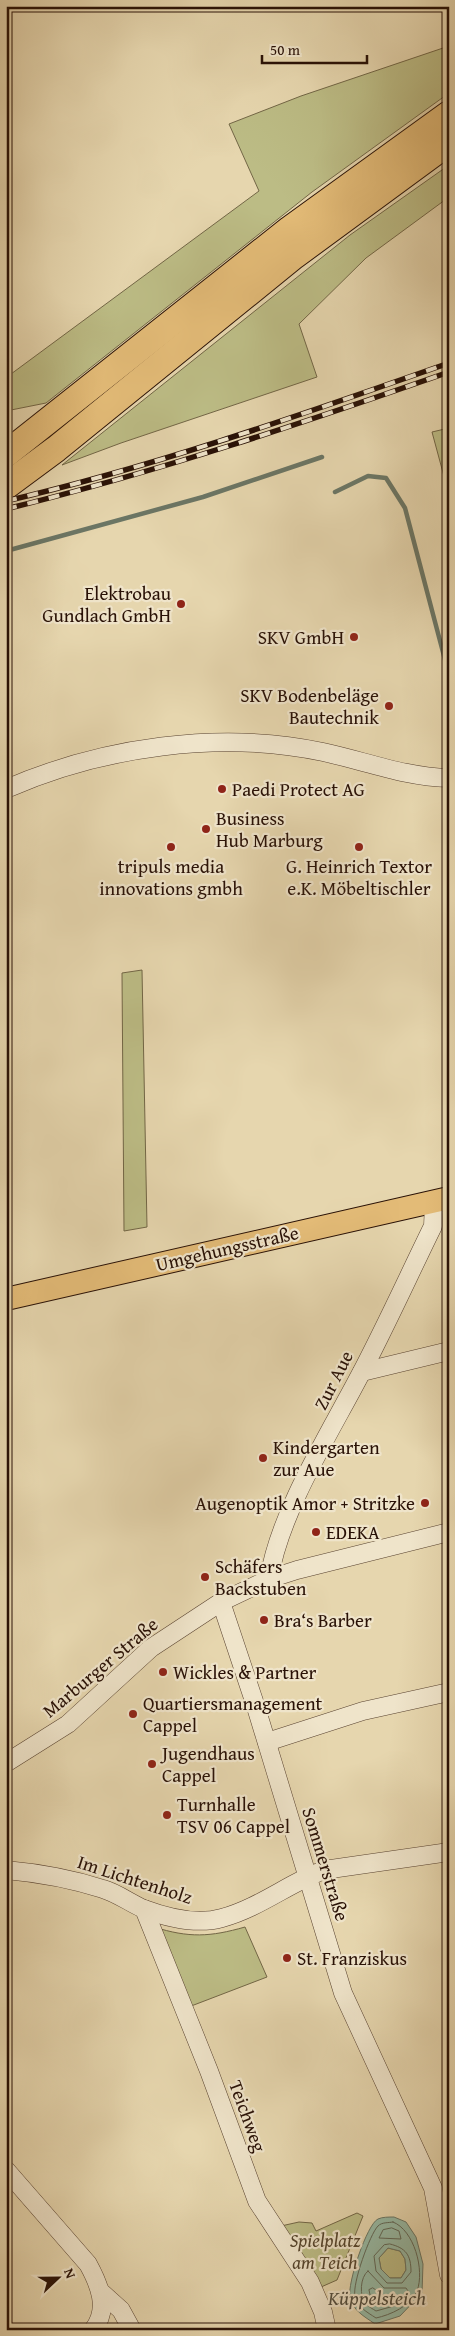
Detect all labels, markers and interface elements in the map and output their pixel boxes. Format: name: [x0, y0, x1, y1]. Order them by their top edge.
scale bar: [262, 32, 368, 64]
text: 50 m: [270, 39, 301, 60]
place label: Elektrobau Gundlach GmbH: [42, 579, 172, 629]
marker: Elektrobau Gundlach GmbH: [175, 598, 187, 610]
place label: SKV GmbH: [258, 623, 344, 651]
marker: SKV GmbH: [348, 631, 360, 643]
place label: SKV Bodenbeläge Bautechnik: [240, 681, 379, 731]
marker: SKV Bodenbeläge Bautechnik: [383, 700, 395, 712]
place label: Paedi Protect AG: [232, 775, 365, 803]
marker: Paedi Protect AG: [216, 783, 228, 795]
place label: Business Hub Marburg: [216, 804, 323, 854]
marker: Business Hub Marburg: [200, 823, 212, 835]
marker: tripuls media innovations gmbh: [165, 841, 177, 853]
marker: G. Heinrich Textor e.K. Möbeltischler: [353, 841, 365, 853]
place label: tripuls media innovations gmbh: [99, 852, 243, 902]
place label: G. Heinrich Textor e.K. Möbeltischler: [286, 852, 432, 902]
street label: Umgehungsstraße: [153, 1218, 301, 1278]
street label: Zur Aue: [306, 1345, 360, 1414]
place label: Kindergarten zur Aue: [273, 1433, 380, 1483]
marker: Kindergarten zur Aue: [257, 1452, 269, 1464]
place label: Augenoptik Amor + Stritzke: [195, 1489, 415, 1517]
marker: Augenoptik Amor + Stritzke: [419, 1497, 431, 1509]
place label: EDEKA: [326, 1518, 380, 1546]
marker: EDEKA: [310, 1526, 322, 1538]
place label: Schäfers Backstuben: [215, 1552, 307, 1602]
marker: Schäfers Backstuben: [199, 1571, 211, 1583]
place label: Bra‘s Barber: [274, 1606, 372, 1634]
street label: Marburger Straße: [36, 1610, 164, 1724]
marker: Bra‘s Barber: [258, 1614, 270, 1626]
place label: Wickles & Partner: [173, 1658, 317, 1686]
marker: Wickles & Partner: [157, 1666, 169, 1678]
place label: Quartiersmanagement Cappel: [143, 1689, 323, 1739]
marker: Quartiersmanagement Cappel: [127, 1708, 139, 1720]
place label: Jugendhaus Cappel: [160, 1739, 255, 1789]
marker: Jugendhaus Cappel: [146, 1758, 158, 1770]
place label: Turnhalle TSV 06 Cappel: [177, 1790, 290, 1840]
street label: Sommerstraße: [295, 1804, 357, 1924]
marker: Turnhalle TSV 06 Cappel: [161, 1809, 173, 1821]
street label: Im Lichtenholz: [74, 1847, 196, 1911]
place label: St. Franziskus: [297, 1944, 407, 1972]
marker: St. Franziskus: [281, 1952, 293, 1964]
street label: Teichweg: [222, 2076, 274, 2156]
park label: Spielplatz am Teich: [290, 2226, 361, 2276]
north arrow: [32, 2254, 82, 2304]
text: N: [59, 2265, 81, 2282]
water label: Küppelsteich: [327, 2283, 426, 2312]

